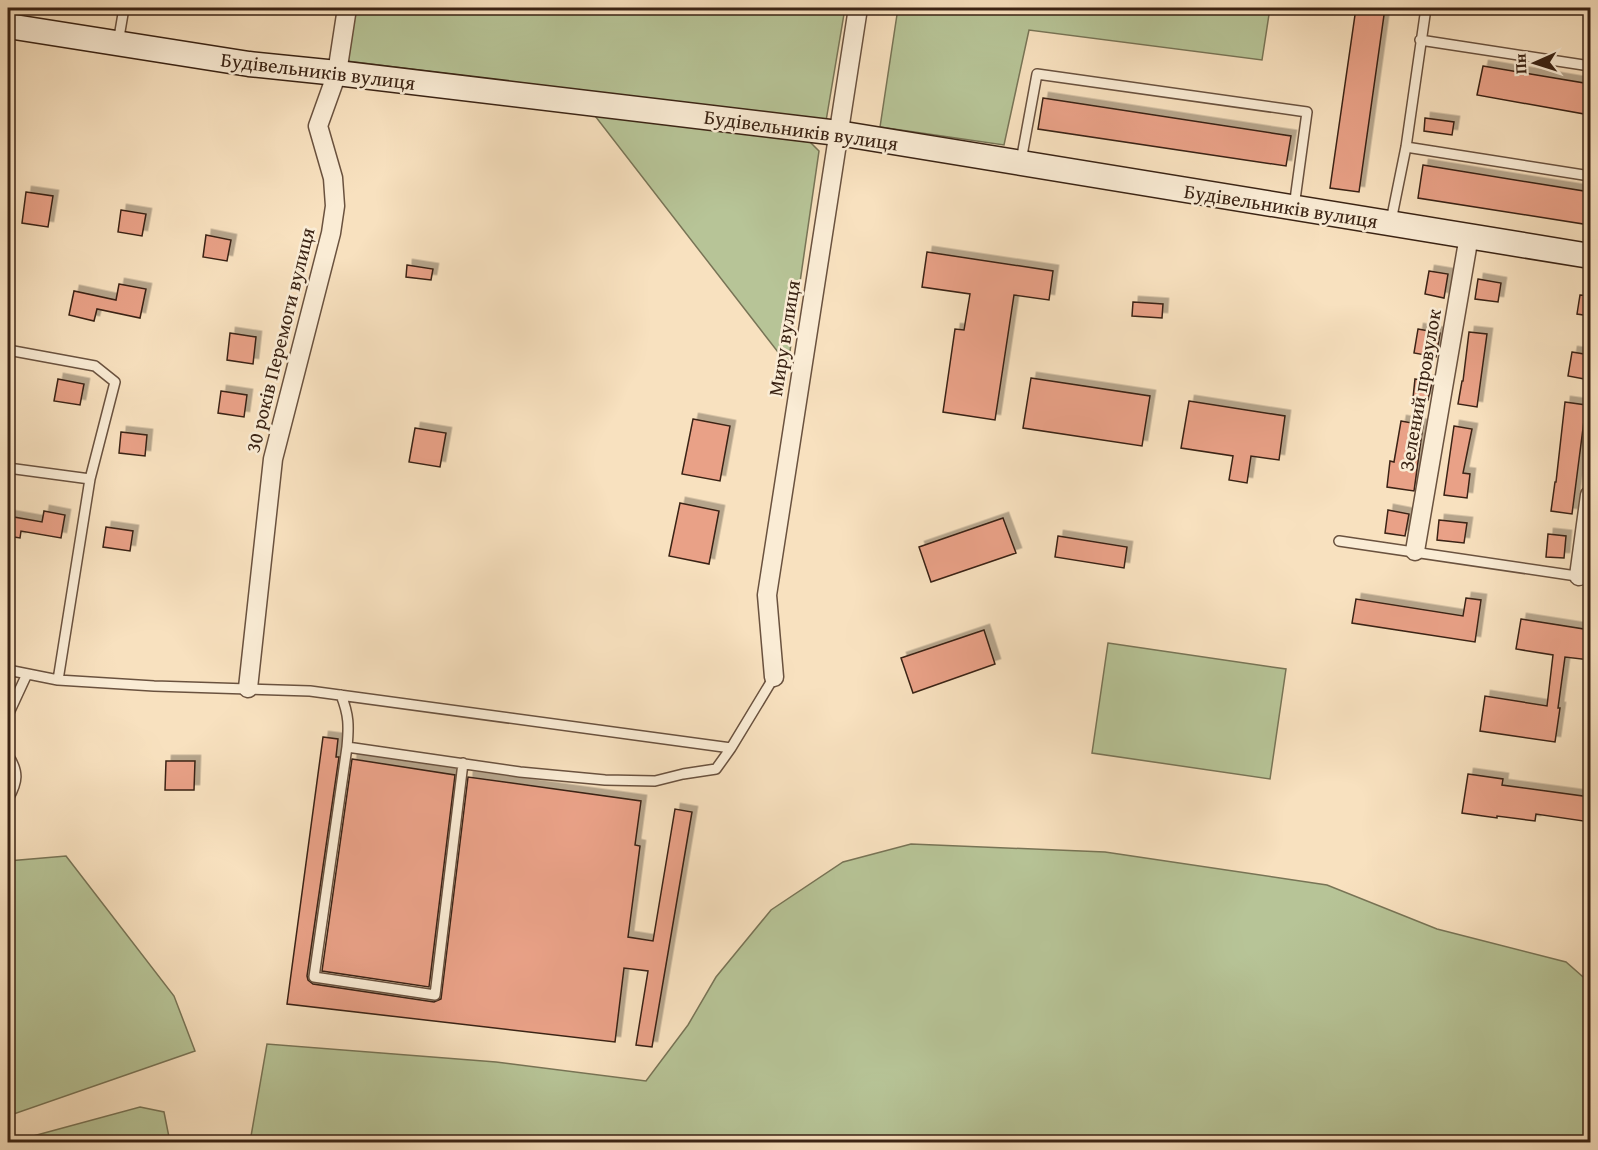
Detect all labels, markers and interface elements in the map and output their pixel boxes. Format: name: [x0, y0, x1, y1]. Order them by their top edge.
north arrow: [1505, 33, 1565, 93]
street label: Будівельників вулиця: [219, 44, 417, 97]
text: Пн: [1507, 53, 1533, 75]
street label: Будівельників вулиця: [702, 102, 900, 157]
street label: Будівельників вулиця: [1182, 176, 1380, 235]
street label: 30 років Перемоги вулиця: [238, 224, 322, 455]
street label: Миру вулиця: [760, 278, 807, 398]
street label: Зелений провулок: [1391, 306, 1448, 473]

